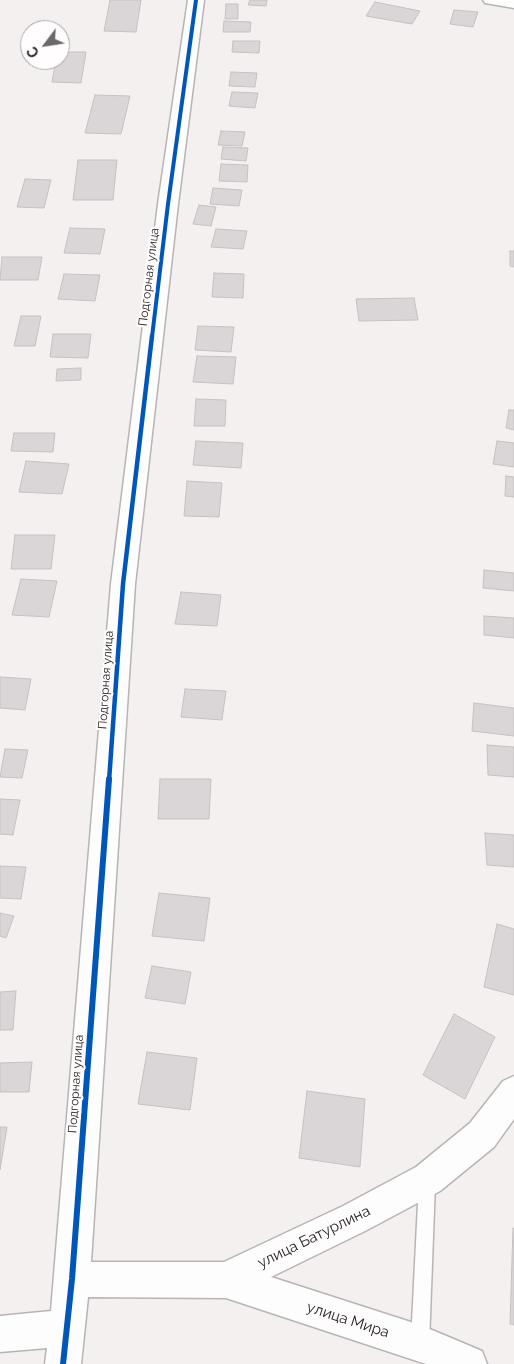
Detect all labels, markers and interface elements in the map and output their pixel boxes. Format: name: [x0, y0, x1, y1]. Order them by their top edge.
north arrow: [20, 20, 70, 70]
text: С: [24, 44, 42, 60]
street label: Подгорная улица: [136, 227, 162, 327]
street label: Подгорная улица: [95, 630, 117, 730]
street label: Подгорная улица: [65, 1034, 87, 1134]
street label: улица Батурлина: [255, 1202, 373, 1272]
street label: улица Мира: [304, 1298, 392, 1342]

